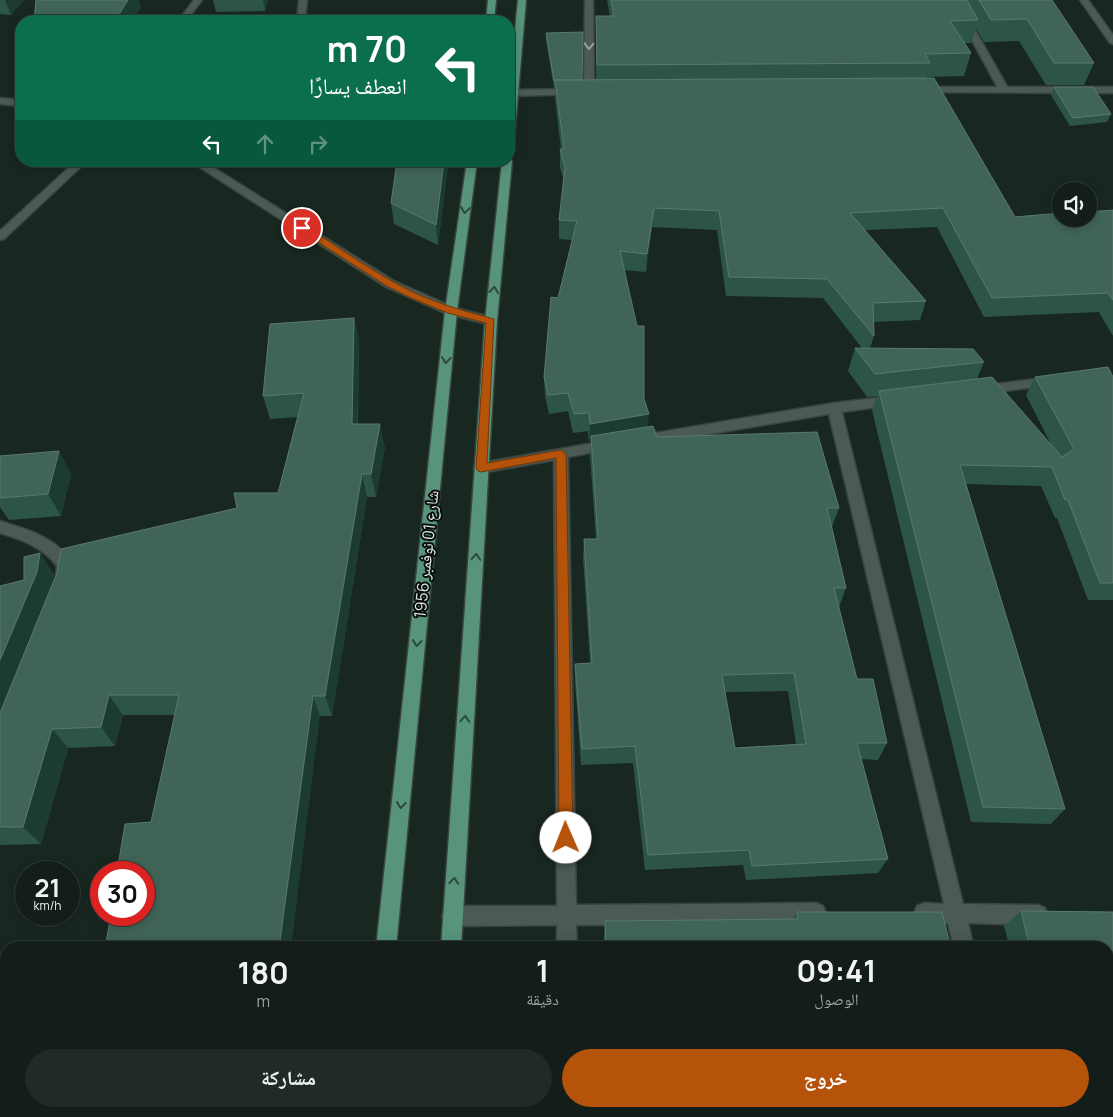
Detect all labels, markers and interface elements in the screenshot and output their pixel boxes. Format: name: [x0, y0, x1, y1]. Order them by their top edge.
text: 70 m: [327, 25, 407, 73]
icon: left: [425, 35, 490, 100]
one-way arrow: [584, 42, 594, 50]
text: انعطف يسارًا: [309, 71, 407, 101]
icon: left: [198, 130, 226, 158]
icon: ahead: [251, 130, 279, 158]
icon: right: [304, 130, 332, 158]
map controls: [1052, 182, 1097, 227]
button: sound: [1052, 182, 1097, 227]
one-way arrow: [460, 206, 471, 214]
pin: [281, 207, 323, 249]
icon: arrive: [288, 214, 316, 242]
one-way arrow: [488, 286, 499, 294]
one-way arrow: [441, 356, 452, 364]
street label: شارع 01 نوفمبر 1956: [408, 489, 444, 619]
one-way arrow: [470, 553, 481, 561]
one-way arrow: [412, 639, 423, 647]
one-way arrow: [459, 715, 470, 723]
one-way arrow: [396, 801, 407, 809]
position arrow: [539, 811, 591, 863]
speed limit sign: 30: [90, 861, 155, 926]
text: 21: [35, 870, 60, 905]
one-way arrow: [449, 877, 460, 885]
text: km/h: [34, 897, 61, 914]
text: 1: [536, 950, 549, 991]
text: 09:41: [796, 950, 876, 991]
text: 180: [238, 952, 289, 993]
text: دقيقة: [526, 988, 559, 1010]
text: الوصول: [814, 988, 859, 1010]
text: m: [256, 990, 270, 1012]
button: مشاركة: [25, 1049, 552, 1107]
button: خروج: [562, 1049, 1089, 1107]

